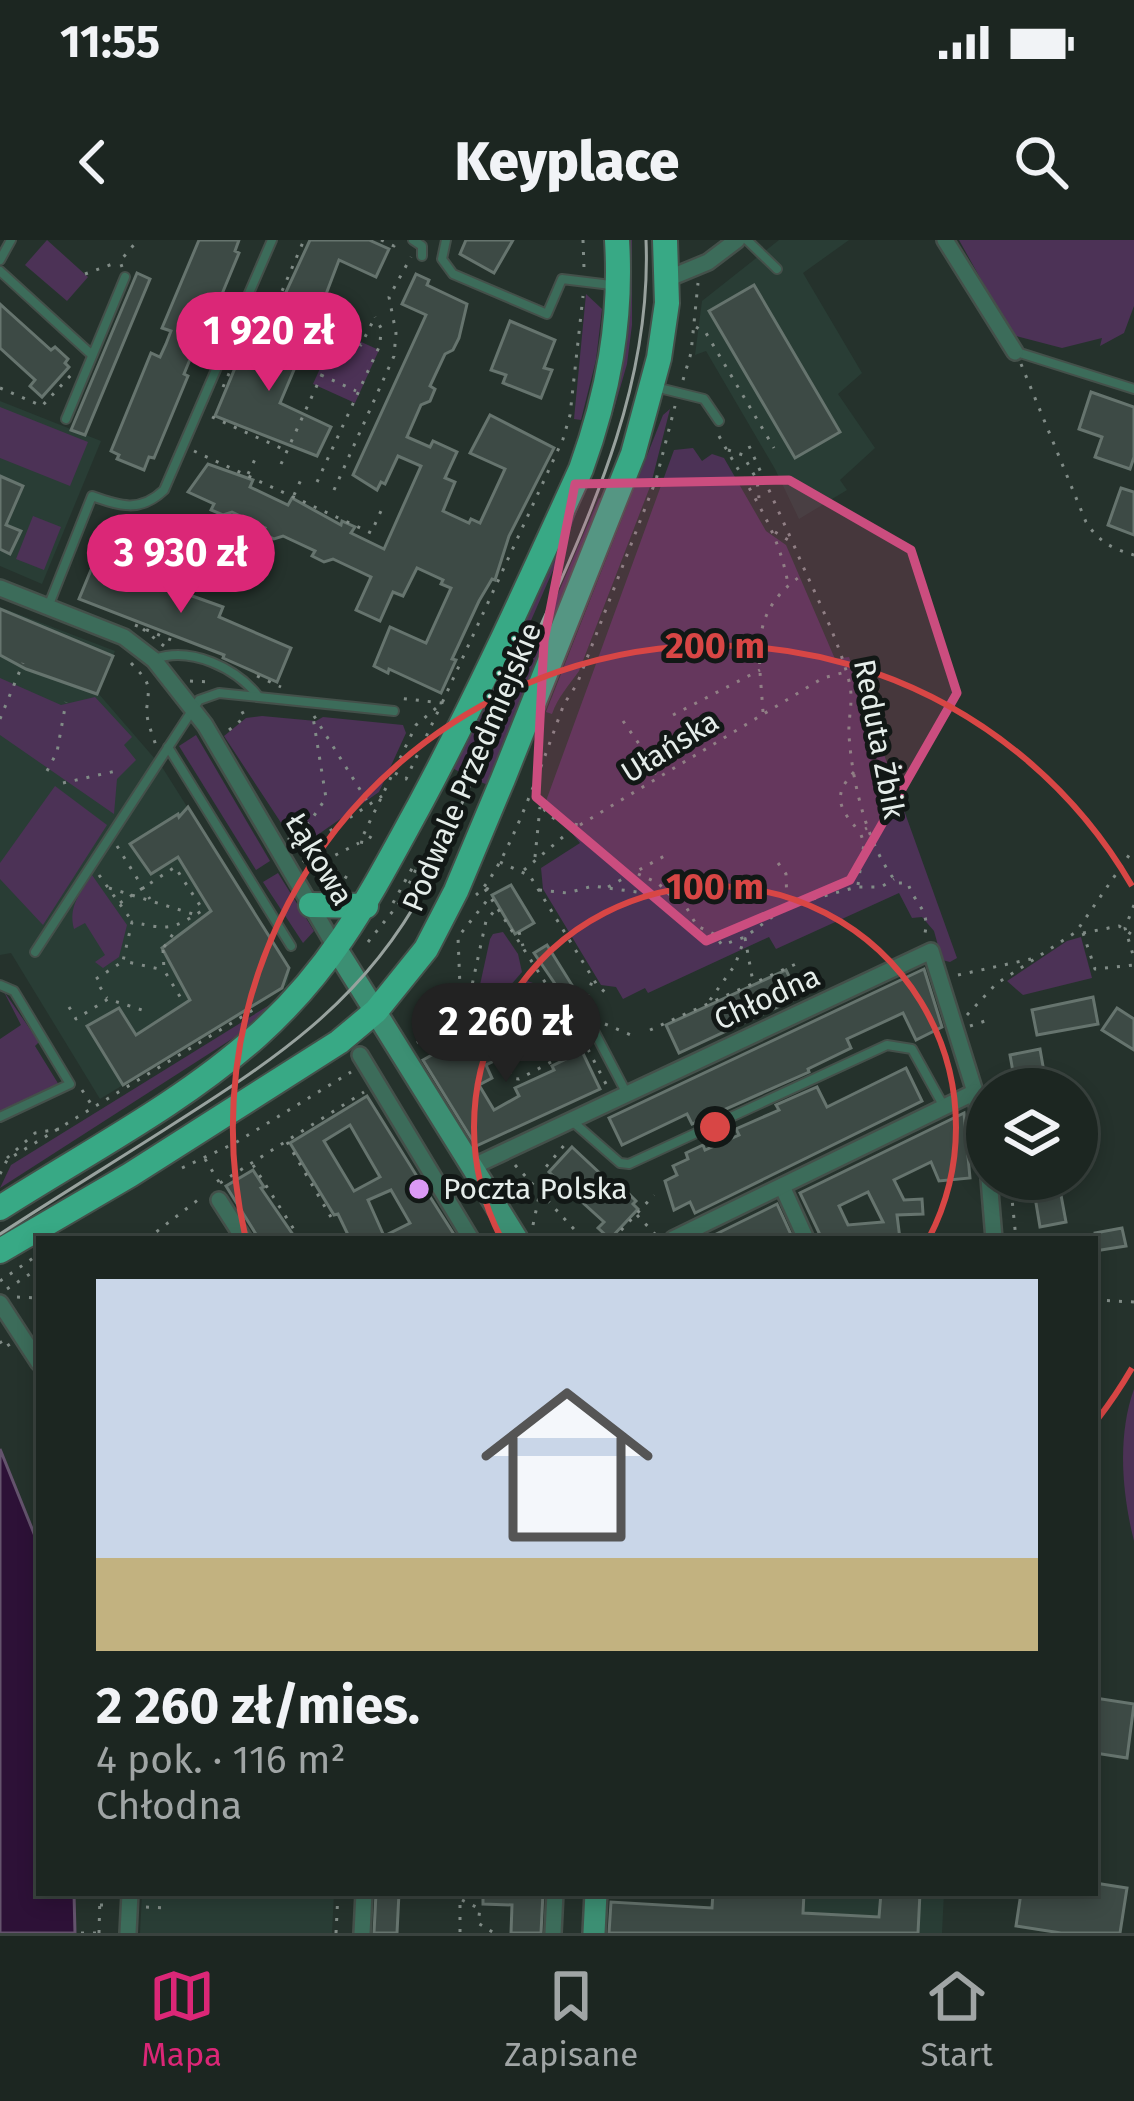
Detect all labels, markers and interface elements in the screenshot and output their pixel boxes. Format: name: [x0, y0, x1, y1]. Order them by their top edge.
text: 11:55: [60, 15, 160, 69]
icon: back: [60, 129, 126, 195]
icon: search: [1008, 129, 1074, 195]
text: Keyplace: [455, 130, 679, 194]
pin: 1 920 zł: [145, 292, 393, 394]
text: 1 920 zł: [203, 308, 335, 354]
pin: 3 930 zł: [57, 514, 305, 616]
text: 3 930 zł: [114, 530, 248, 576]
street label: Podwale Przedmiejskie: [395, 617, 549, 917]
text: 200 m: [665, 624, 765, 668]
street label: Reduta Żbik: [846, 656, 912, 822]
street label: Ułańska: [615, 703, 725, 791]
street label: Łąkowa: [277, 806, 361, 912]
text: 100 m: [666, 865, 764, 909]
street label: Chłodna: [708, 958, 826, 1038]
pin: 2 260 zł: [382, 983, 630, 1085]
text: 2 260 zł: [439, 999, 573, 1045]
map controls: [966, 1068, 1098, 1200]
button: layers: [966, 1068, 1098, 1200]
centre of rings: [694, 1106, 736, 1148]
place label: Poczta Polska: [443, 1171, 627, 1207]
marker: Poczta Polska: [406, 1176, 432, 1202]
icon: home: [459, 1357, 675, 1573]
text: 2 260 zł/mies.: [96, 1675, 420, 1737]
text: 4 pok. · 116 m²: [96, 1737, 346, 1783]
text: Chłodna: [96, 1783, 242, 1829]
tab: Mapa: [141, 1963, 222, 2075]
tab: Zapisane: [504, 1963, 638, 2075]
tab: Start: [921, 1963, 993, 2075]

